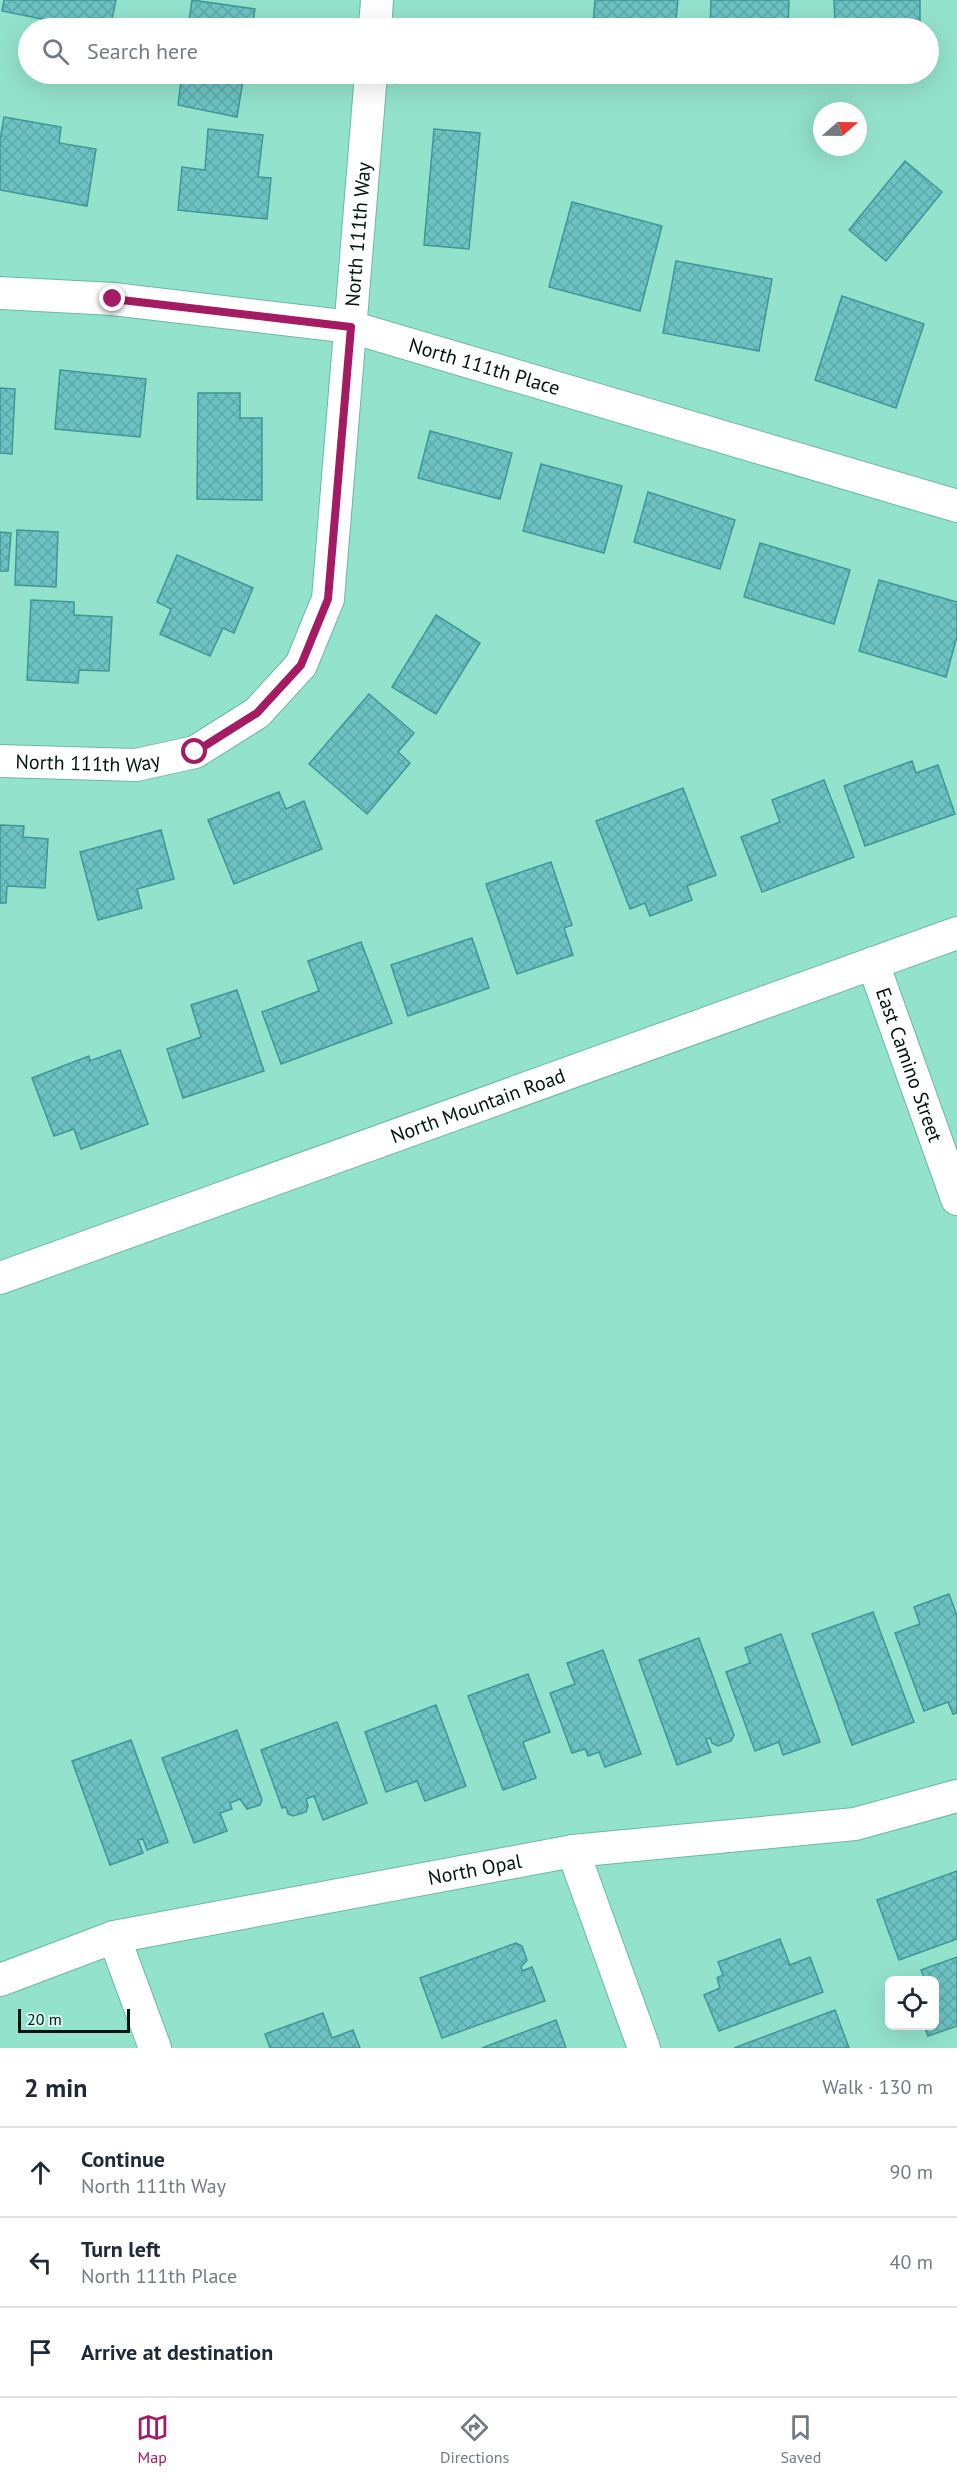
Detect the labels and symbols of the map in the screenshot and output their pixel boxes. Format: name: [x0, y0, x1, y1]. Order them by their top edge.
north arrow: [813, 102, 867, 156]
street label: North 111th Way: [339, 160, 377, 308]
route end: [99, 285, 125, 311]
street label: North 111th Place: [406, 332, 563, 401]
route start: [181, 738, 207, 764]
street label: North 111th Way: [15, 747, 163, 778]
street label: East Camino Street: [870, 984, 949, 1146]
street label: North Mountain Road: [387, 1062, 569, 1149]
street label: North Opal: [426, 1848, 524, 1891]
scale bar: [18, 2006, 130, 2034]

